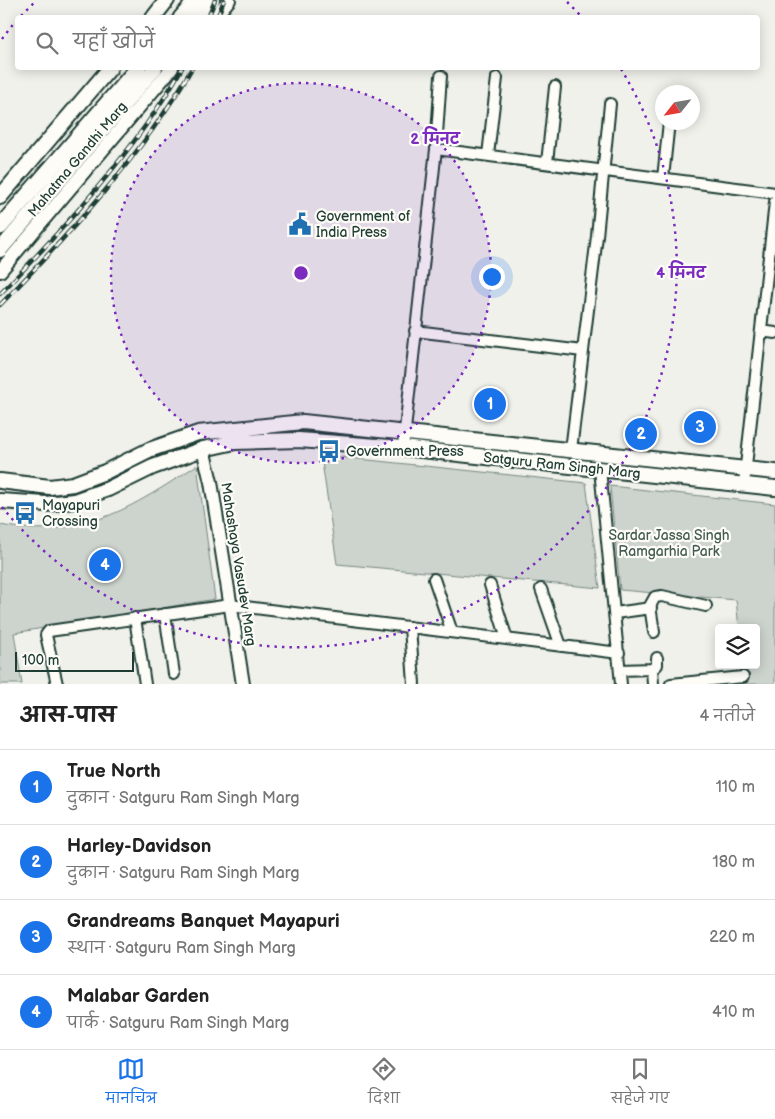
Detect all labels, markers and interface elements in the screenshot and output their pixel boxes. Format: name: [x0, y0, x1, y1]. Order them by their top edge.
search box: [15, 15, 760, 70]
icon: search: [33, 29, 61, 57]
text: यहाँ खोजें: [73, 31, 155, 54]
north arrow: [655, 85, 700, 130]
street label: Mahatma Gandhi Marg: [24, 98, 131, 220]
text: 2 मिनट: [410, 126, 461, 149]
place label: Government of India Press: [316, 208, 411, 241]
public building icon: Government of India Press: [287, 211, 313, 237]
text: 4 मिनट: [656, 260, 707, 283]
centre of rings: [292, 264, 310, 282]
your location: [479, 264, 505, 290]
pin: 1: [474, 385, 506, 423]
pin: 3: [684, 408, 716, 446]
pin: 2: [625, 415, 657, 453]
bus stop icon: Government Press: [316, 438, 342, 464]
place label: Government Press: [346, 443, 464, 460]
street label: Satguru Ram Singh Marg: [483, 449, 641, 482]
street label: Mahashaya Vasudev Marg: [217, 481, 260, 647]
place label: Mayapuri Crossing: [42, 497, 100, 530]
bus stop icon: Mayapuri Crossing: [12, 500, 38, 526]
park label: Sardar Jassa Singh Ramgarhia Park: [609, 527, 730, 560]
pin: 4: [89, 546, 121, 584]
map controls: [715, 624, 760, 669]
button: layers: [715, 624, 760, 669]
scale bar: [15, 649, 134, 672]
text: 100 m: [22, 652, 59, 669]
text: आस-पास: [20, 703, 116, 728]
text: 4 नतीजे: [699, 707, 755, 726]
text: True North: [67, 760, 161, 783]
text: 1: [33, 778, 39, 797]
text: 110 m: [716, 778, 755, 797]
text: दुकान · Satguru Ram Singh Marg: [67, 789, 299, 808]
text: Harley-Davidson: [67, 835, 211, 858]
text: 2: [31, 853, 41, 872]
text: 180 m: [713, 853, 755, 872]
text: दुकान · Satguru Ram Singh Marg: [67, 864, 299, 883]
text: Grandreams Banquet Mayapuri: [67, 910, 340, 933]
text: 3: [31, 928, 41, 947]
text: 220 m: [709, 928, 755, 947]
text: स्थान · Satguru Ram Singh Marg: [67, 939, 296, 958]
text: Malabar Garden: [67, 985, 209, 1008]
text: 4: [31, 1003, 41, 1022]
text: 410 m: [712, 1003, 755, 1022]
text: पार्क · Satguru Ram Singh Marg: [67, 1014, 289, 1033]
tab: मानचित्र: [106, 1055, 157, 1114]
tab: दिशा: [368, 1055, 400, 1114]
tab: सहेजे गए: [611, 1055, 669, 1114]

